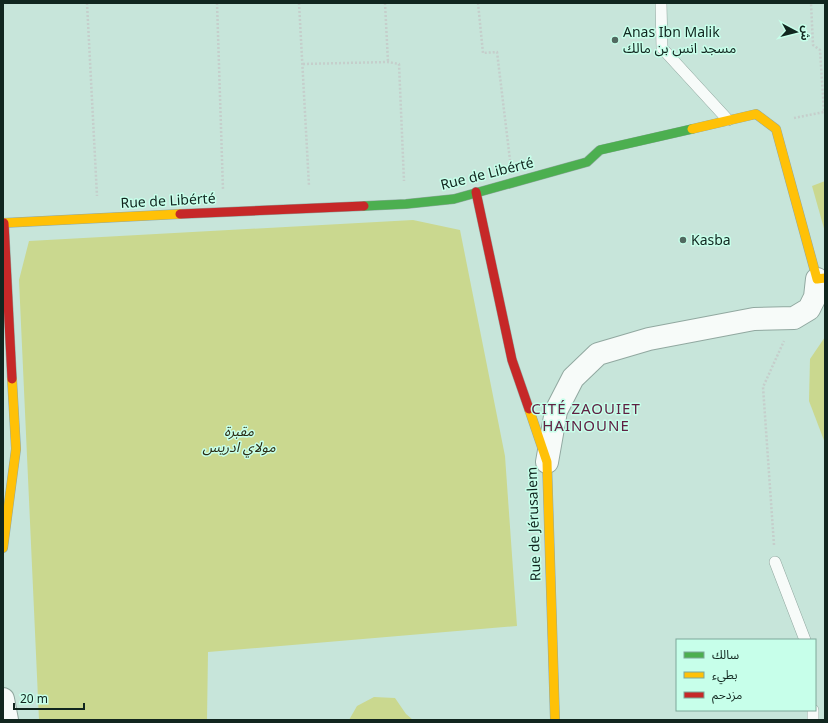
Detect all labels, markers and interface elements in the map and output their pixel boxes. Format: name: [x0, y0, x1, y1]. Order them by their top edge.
north arrow: [776, 12, 816, 52]
place label: Anas Ibn Malik مسجد انس بن مالك: [623, 18, 736, 63]
text: ش: [793, 24, 818, 42]
marker: Anas Ibn Malik مسجد انس بن مالك: [610, 35, 620, 45]
street label: Rue de Libérté: [437, 148, 537, 200]
street label: Rue de Libérté: [120, 184, 216, 218]
place label: Kasba: [691, 226, 731, 255]
marker: Kasba: [678, 235, 688, 245]
district label: CITÉ ZAOUIET HAINOUNE: [531, 393, 641, 442]
park label: مقبرة مولاي ادريس: [202, 417, 276, 462]
street label: Rue de Jérusalem: [518, 466, 550, 582]
legend: [676, 639, 816, 711]
text: سالك: [712, 643, 739, 668]
text: بطيء: [712, 663, 738, 688]
text: مزدحم: [712, 683, 742, 708]
scale bar: [14, 685, 84, 711]
text: 20 m: [20, 687, 48, 712]

